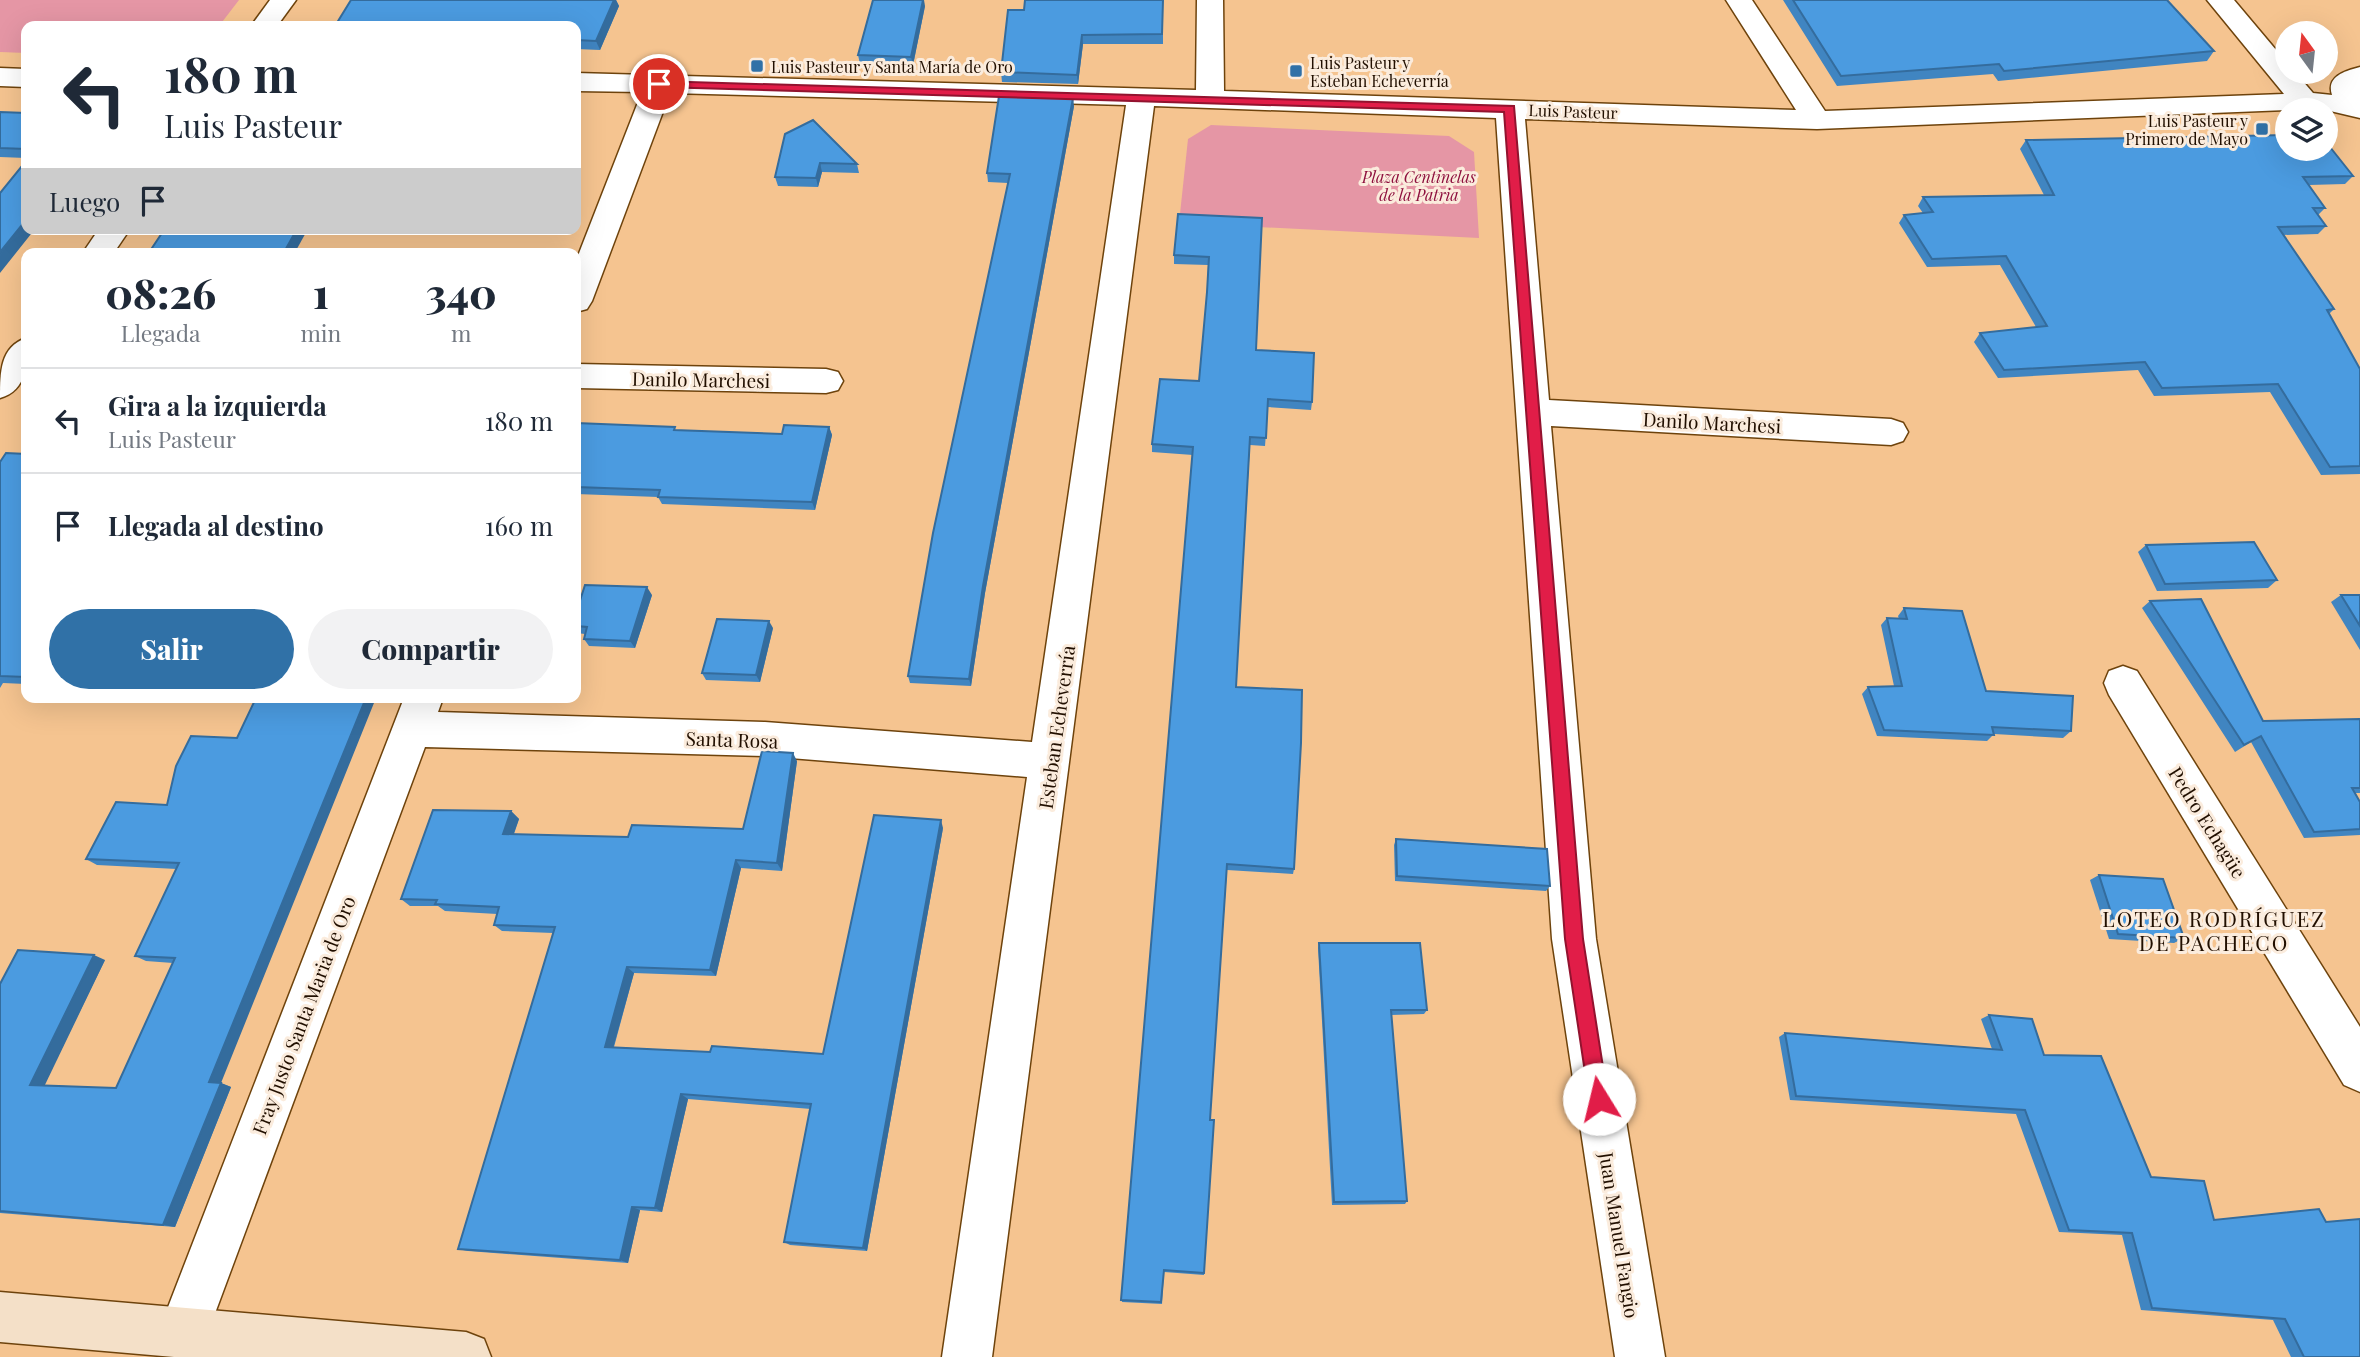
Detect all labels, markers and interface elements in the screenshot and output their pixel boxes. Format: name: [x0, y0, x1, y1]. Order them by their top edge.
north arrow: [2275, 21, 2338, 84]
map controls: [2275, 21, 2338, 161]
text: 180 m: [164, 40, 298, 105]
icon: left: [49, 49, 140, 140]
place label: Luis Pasteur y Esteban Echeverría: [1310, 52, 1449, 91]
pin: [629, 54, 689, 114]
place label: Luis Pasteur y Santa María de Oro: [771, 56, 1013, 77]
marker: Luis Pasteur y Santa María de Oro: [749, 58, 765, 74]
marker: Luis Pasteur y Esteban Echeverría: [1288, 63, 1304, 79]
icon: arrive: [640, 65, 678, 103]
button: layers: [2275, 98, 2338, 161]
street label: Luis Pasteur: [1528, 99, 1618, 123]
text: Luis Pasteur: [164, 103, 342, 146]
place label: Luis Pasteur y Primero de Mayo: [2125, 110, 2248, 149]
marker: Luis Pasteur y Primero de Mayo: [2254, 121, 2270, 137]
park label: Plaza Centinelas de la Patria: [1361, 166, 1476, 205]
icon: arrive: [134, 182, 172, 220]
text: Luego: [49, 184, 120, 219]
text: 08:26: [105, 264, 216, 320]
text: 1: [313, 264, 329, 320]
text: 340: [425, 264, 497, 320]
text: Llegada: [121, 317, 201, 348]
text: min: [300, 317, 341, 348]
text: m: [451, 317, 471, 348]
street label: Danilo Marchesi: [632, 365, 771, 393]
text: Gira a la izquierda: [108, 388, 327, 423]
icon: left: [49, 402, 87, 440]
text: 180 m: [485, 403, 553, 438]
street label: Danilo Marchesi: [1642, 405, 1782, 439]
text: Luis Pasteur: [108, 423, 236, 454]
icon: arrive: [49, 507, 87, 545]
text: Llegada al destino: [108, 508, 324, 543]
text: 160 m: [485, 508, 553, 543]
button: Salir: [49, 609, 294, 689]
button: Compartir: [308, 609, 553, 689]
street label: Esteban Echeverría: [1032, 643, 1080, 810]
street label: Santa Rosa: [685, 724, 779, 754]
street label: Pedro Echagüe: [2163, 761, 2253, 883]
street label: Fray Justo Santa Maria de Oro: [245, 892, 361, 1138]
district label: LOTEO RODRÍGUEZ DE PACHECO: [2102, 904, 2326, 956]
position arrow: [1562, 1062, 1636, 1136]
street label: Juan Manuel Fangio: [1594, 1149, 1646, 1320]

